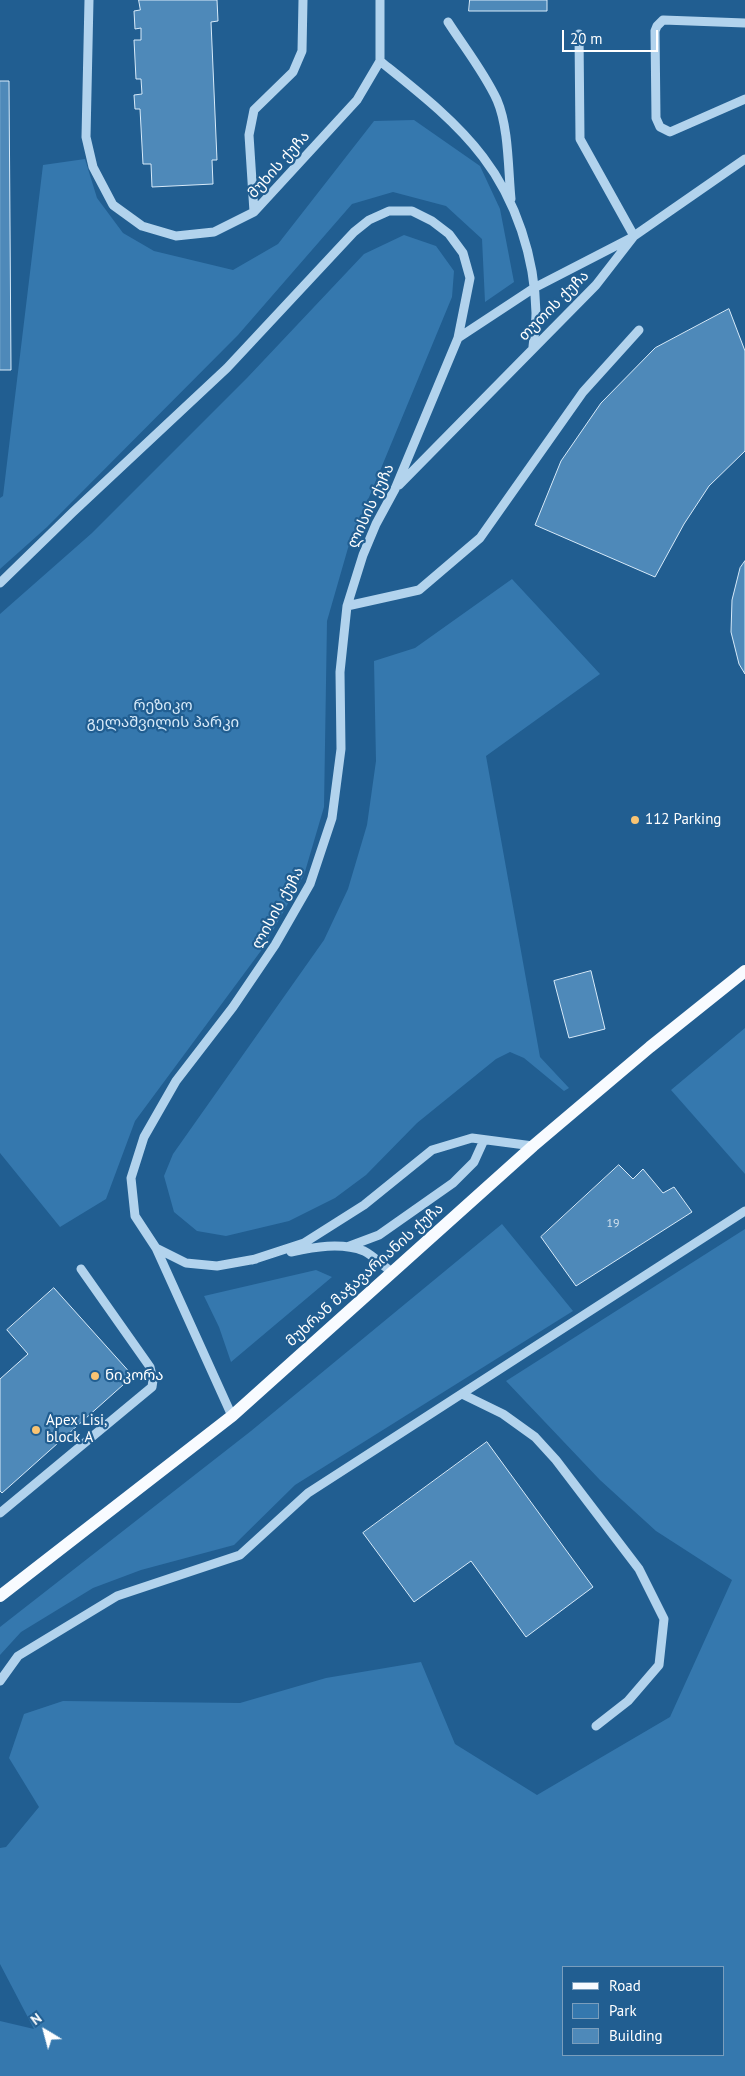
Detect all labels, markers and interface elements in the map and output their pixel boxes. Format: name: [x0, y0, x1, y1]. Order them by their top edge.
scale bar: [565, 20, 661, 52]
text: 20 m: [570, 29, 603, 48]
street label: მუხის ქუჩა: [244, 128, 314, 202]
street label: თუთის ქუჩა: [515, 267, 593, 345]
street label: ლისის ქუჩა: [344, 461, 398, 551]
park label: რეზიკო გელაშვილის პარკი: [87, 697, 239, 732]
place label: 112 Parking: [645, 811, 721, 829]
marker: 112 Parking: [629, 814, 641, 826]
street label: ლისის ქუჩა: [248, 864, 308, 952]
street label: მუხრან მაჭავარიანის ქუჩა: [283, 1200, 447, 1350]
house number: 19: [606, 1217, 620, 1231]
place label: ნიკორა: [105, 1367, 163, 1385]
marker: ნიკორა: [89, 1370, 101, 1382]
place label: Apex Lisi, block A: [46, 1412, 107, 1447]
marker: Apex Lisi, block A: [30, 1424, 42, 1436]
legend: [562, 1966, 725, 2056]
text: Road: [609, 1976, 641, 1995]
text: Park: [609, 2001, 637, 2020]
north arrow: [20, 2006, 70, 2056]
text: N: [27, 2009, 45, 2029]
text: Building: [609, 2026, 663, 2045]

